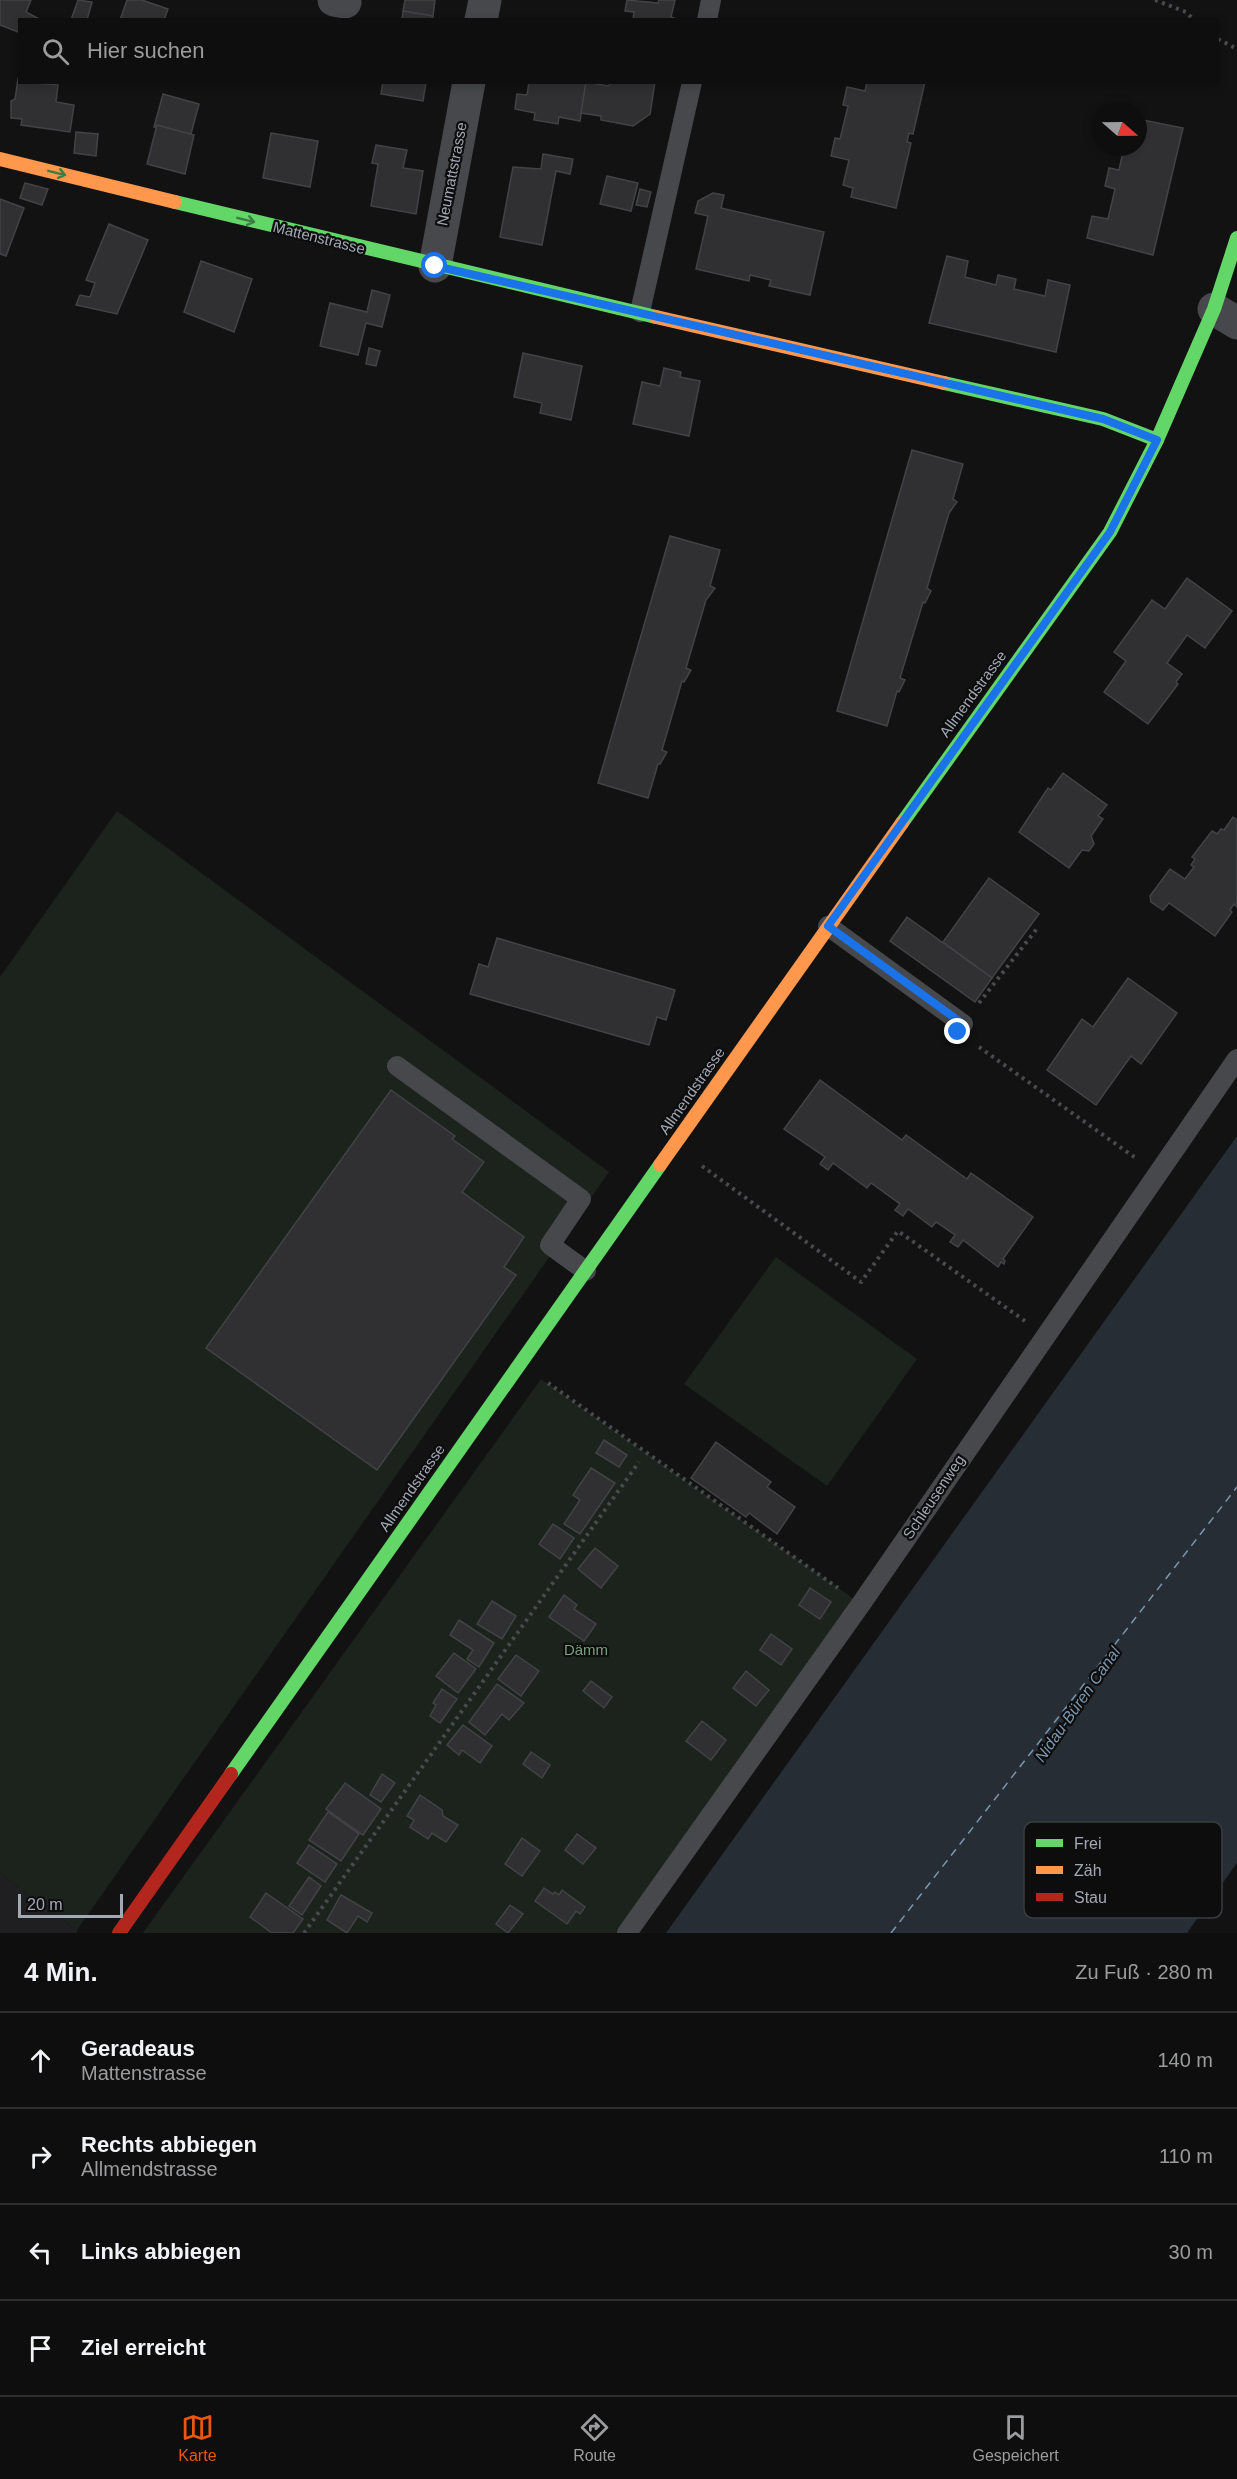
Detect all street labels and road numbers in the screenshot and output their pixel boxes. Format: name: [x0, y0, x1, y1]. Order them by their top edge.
street label: Neumattstrasse: [433, 121, 470, 227]
street label: Mattenstrasse: [271, 218, 367, 257]
street label: Allmendstrasse: [936, 647, 1010, 740]
street label: Allmendstrasse: [655, 1044, 728, 1138]
street label: Allmendstrasse: [375, 1441, 448, 1535]
street label: Schleusenweg: [899, 1452, 968, 1542]

